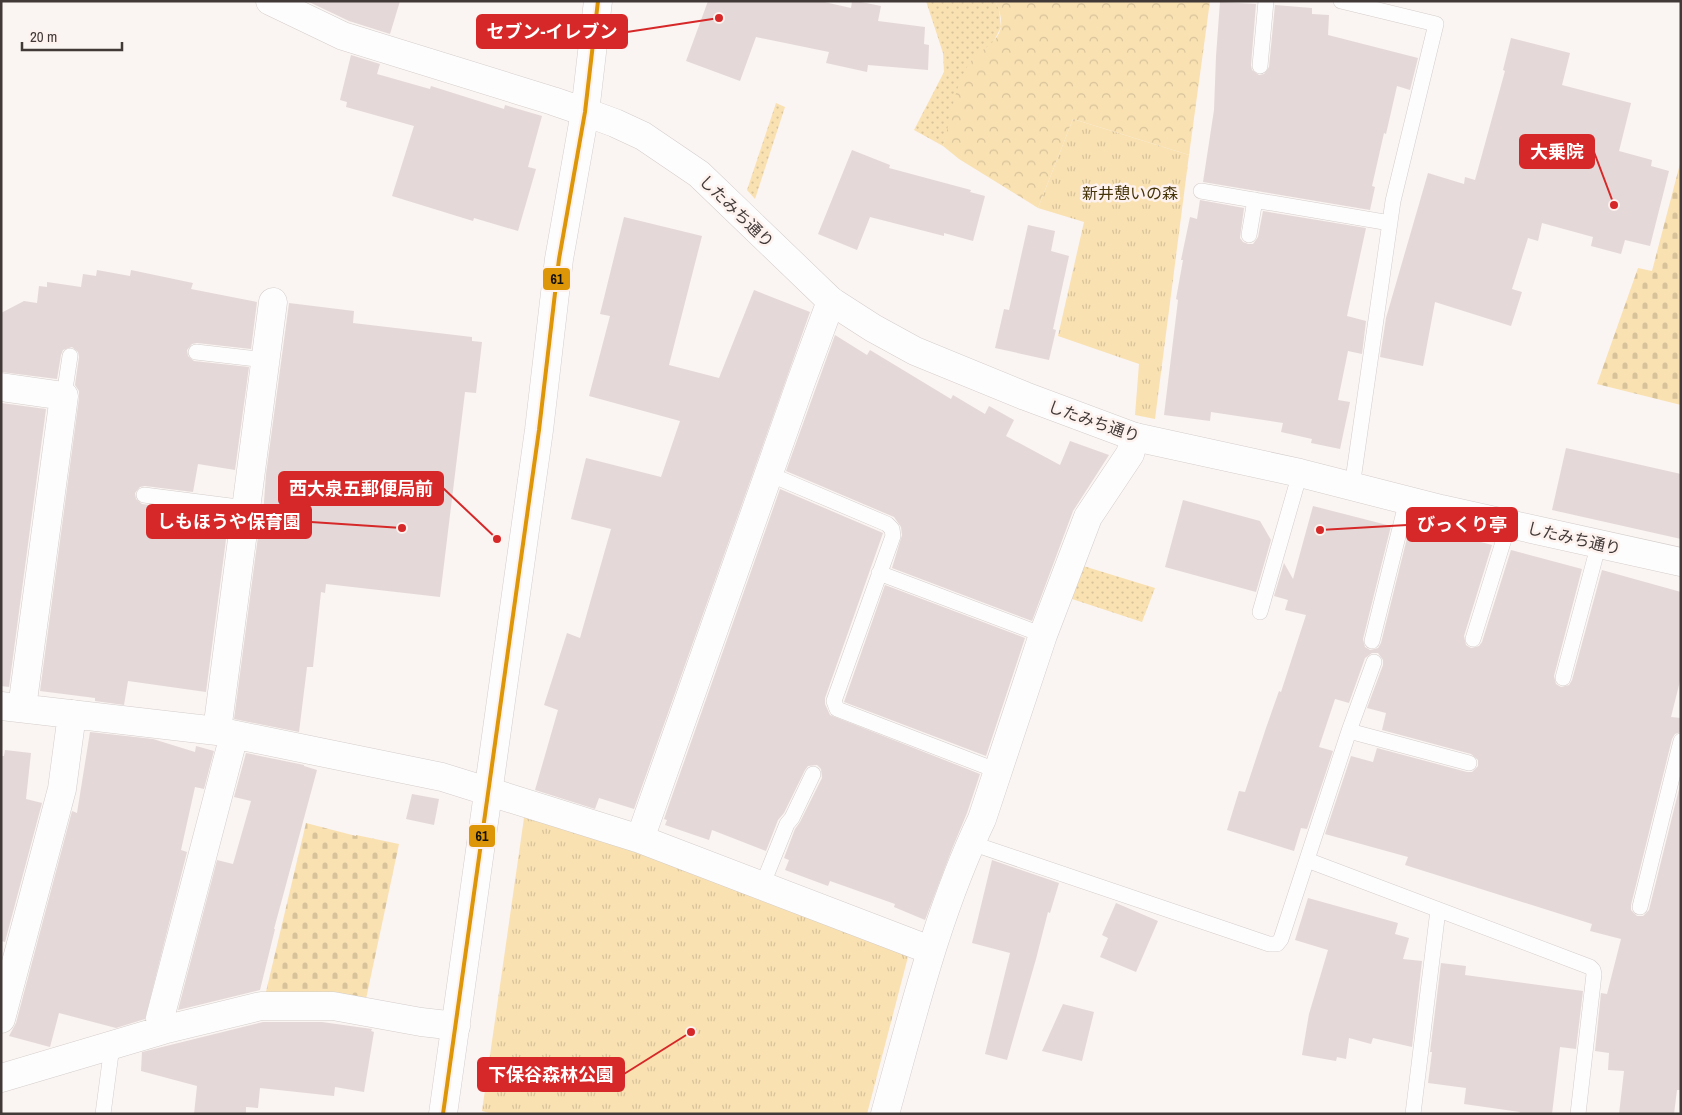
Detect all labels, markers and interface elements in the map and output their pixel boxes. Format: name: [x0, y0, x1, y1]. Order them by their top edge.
callout: セブン-イレブン: [477, 15, 627, 48]
text: セブン-イレブン: [487, 19, 617, 44]
scale bar: [22, 20, 122, 52]
text: 20 m: [30, 26, 57, 47]
callout: 大乗院: [1520, 135, 1594, 168]
text: 大乗院: [1530, 139, 1584, 164]
street label: したみち通り: [695, 170, 779, 252]
park label: 新井憩いの森: [1082, 182, 1178, 204]
line badge: 61: [542, 267, 571, 291]
text: 61: [551, 270, 564, 288]
street label: したみち通り: [1045, 395, 1143, 447]
callout: 西大泉五郵便局前: [279, 472, 443, 505]
text: 西大泉五郵便局前: [289, 476, 433, 501]
callout: しもほうや保育園: [147, 505, 311, 538]
callout: びっくり亭: [1407, 508, 1517, 541]
text: しもほうや保育園: [157, 509, 301, 534]
text: びっくり亭: [1417, 512, 1507, 537]
street label: したみち通り: [1525, 516, 1623, 560]
line badge: 61: [468, 824, 496, 848]
text: 61: [476, 827, 489, 845]
callout: 下保谷森林公園: [478, 1058, 624, 1091]
text: 下保谷森林公園: [488, 1062, 614, 1087]

